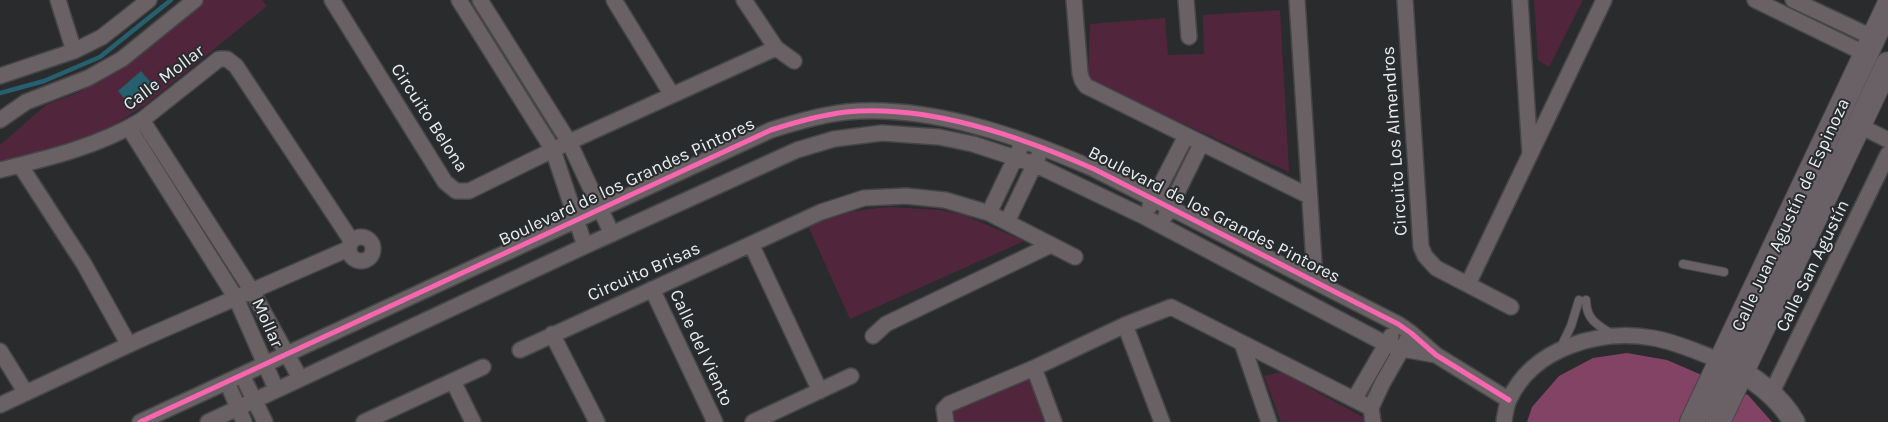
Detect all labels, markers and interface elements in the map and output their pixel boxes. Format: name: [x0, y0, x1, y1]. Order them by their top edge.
street label: Calle Mollar: [119, 40, 209, 116]
street label: Circuito Los Almendros: [1378, 45, 1412, 237]
street label: Circuito Belona: [386, 60, 472, 176]
street label: Calle Juan Agustín de Espinoza: [1727, 95, 1855, 335]
street label: Boulevard de los Grandes Pintores: [496, 113, 758, 251]
street label: Boulevard de los Grandes Pintores: [1084, 142, 1344, 288]
street label: Calle San Agustín: [1772, 196, 1854, 336]
street label: Circuito Brisas: [584, 237, 704, 307]
street label: Calle del Viento: [665, 286, 737, 410]
street label: Mollar: [247, 295, 287, 351]

